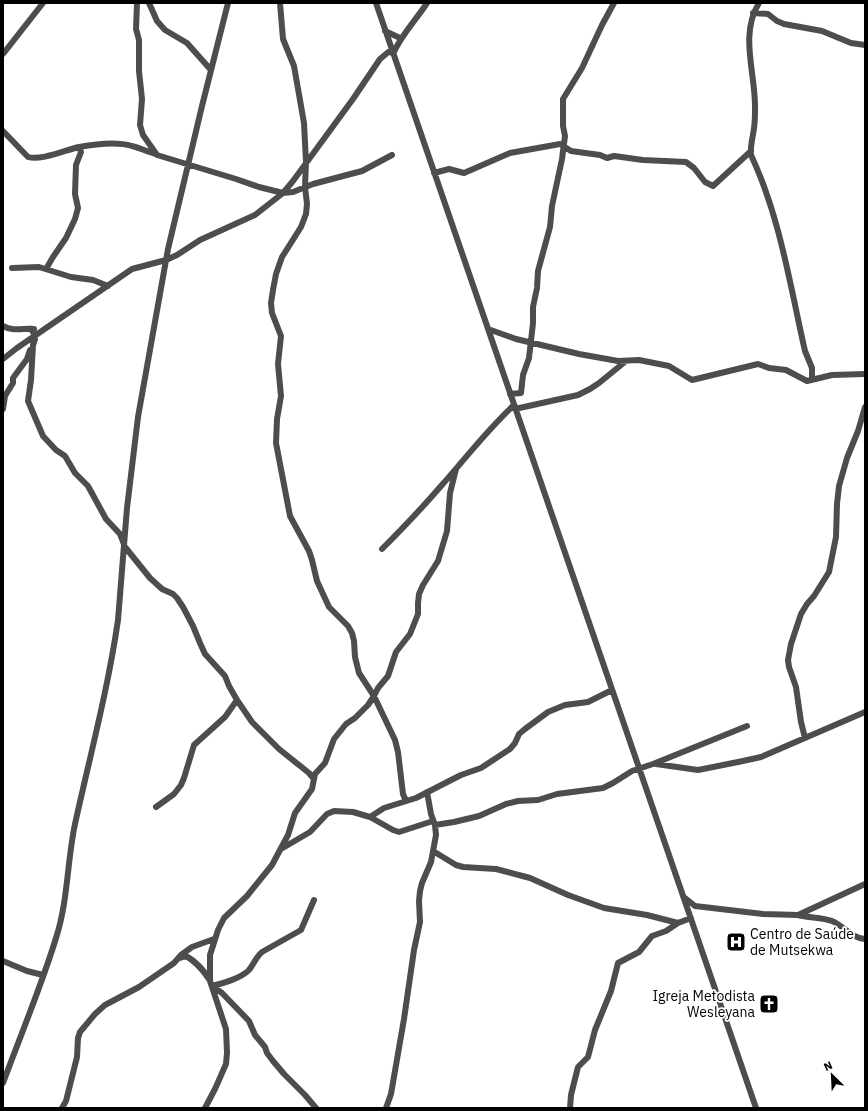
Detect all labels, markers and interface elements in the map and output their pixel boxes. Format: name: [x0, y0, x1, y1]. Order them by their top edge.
place label: Centro de Saúde de Mutsekwa: [750, 925, 854, 959]
hospital icon: Centro de Saúde de Mutsekwa: [725, 931, 747, 953]
place label: Igreja Metodista Wesleyana: [652, 987, 756, 1021]
church icon: Igreja Metodista Wesleyana: [758, 993, 780, 1015]
north arrow: [812, 1055, 852, 1095]
text: N: [821, 1058, 834, 1074]

